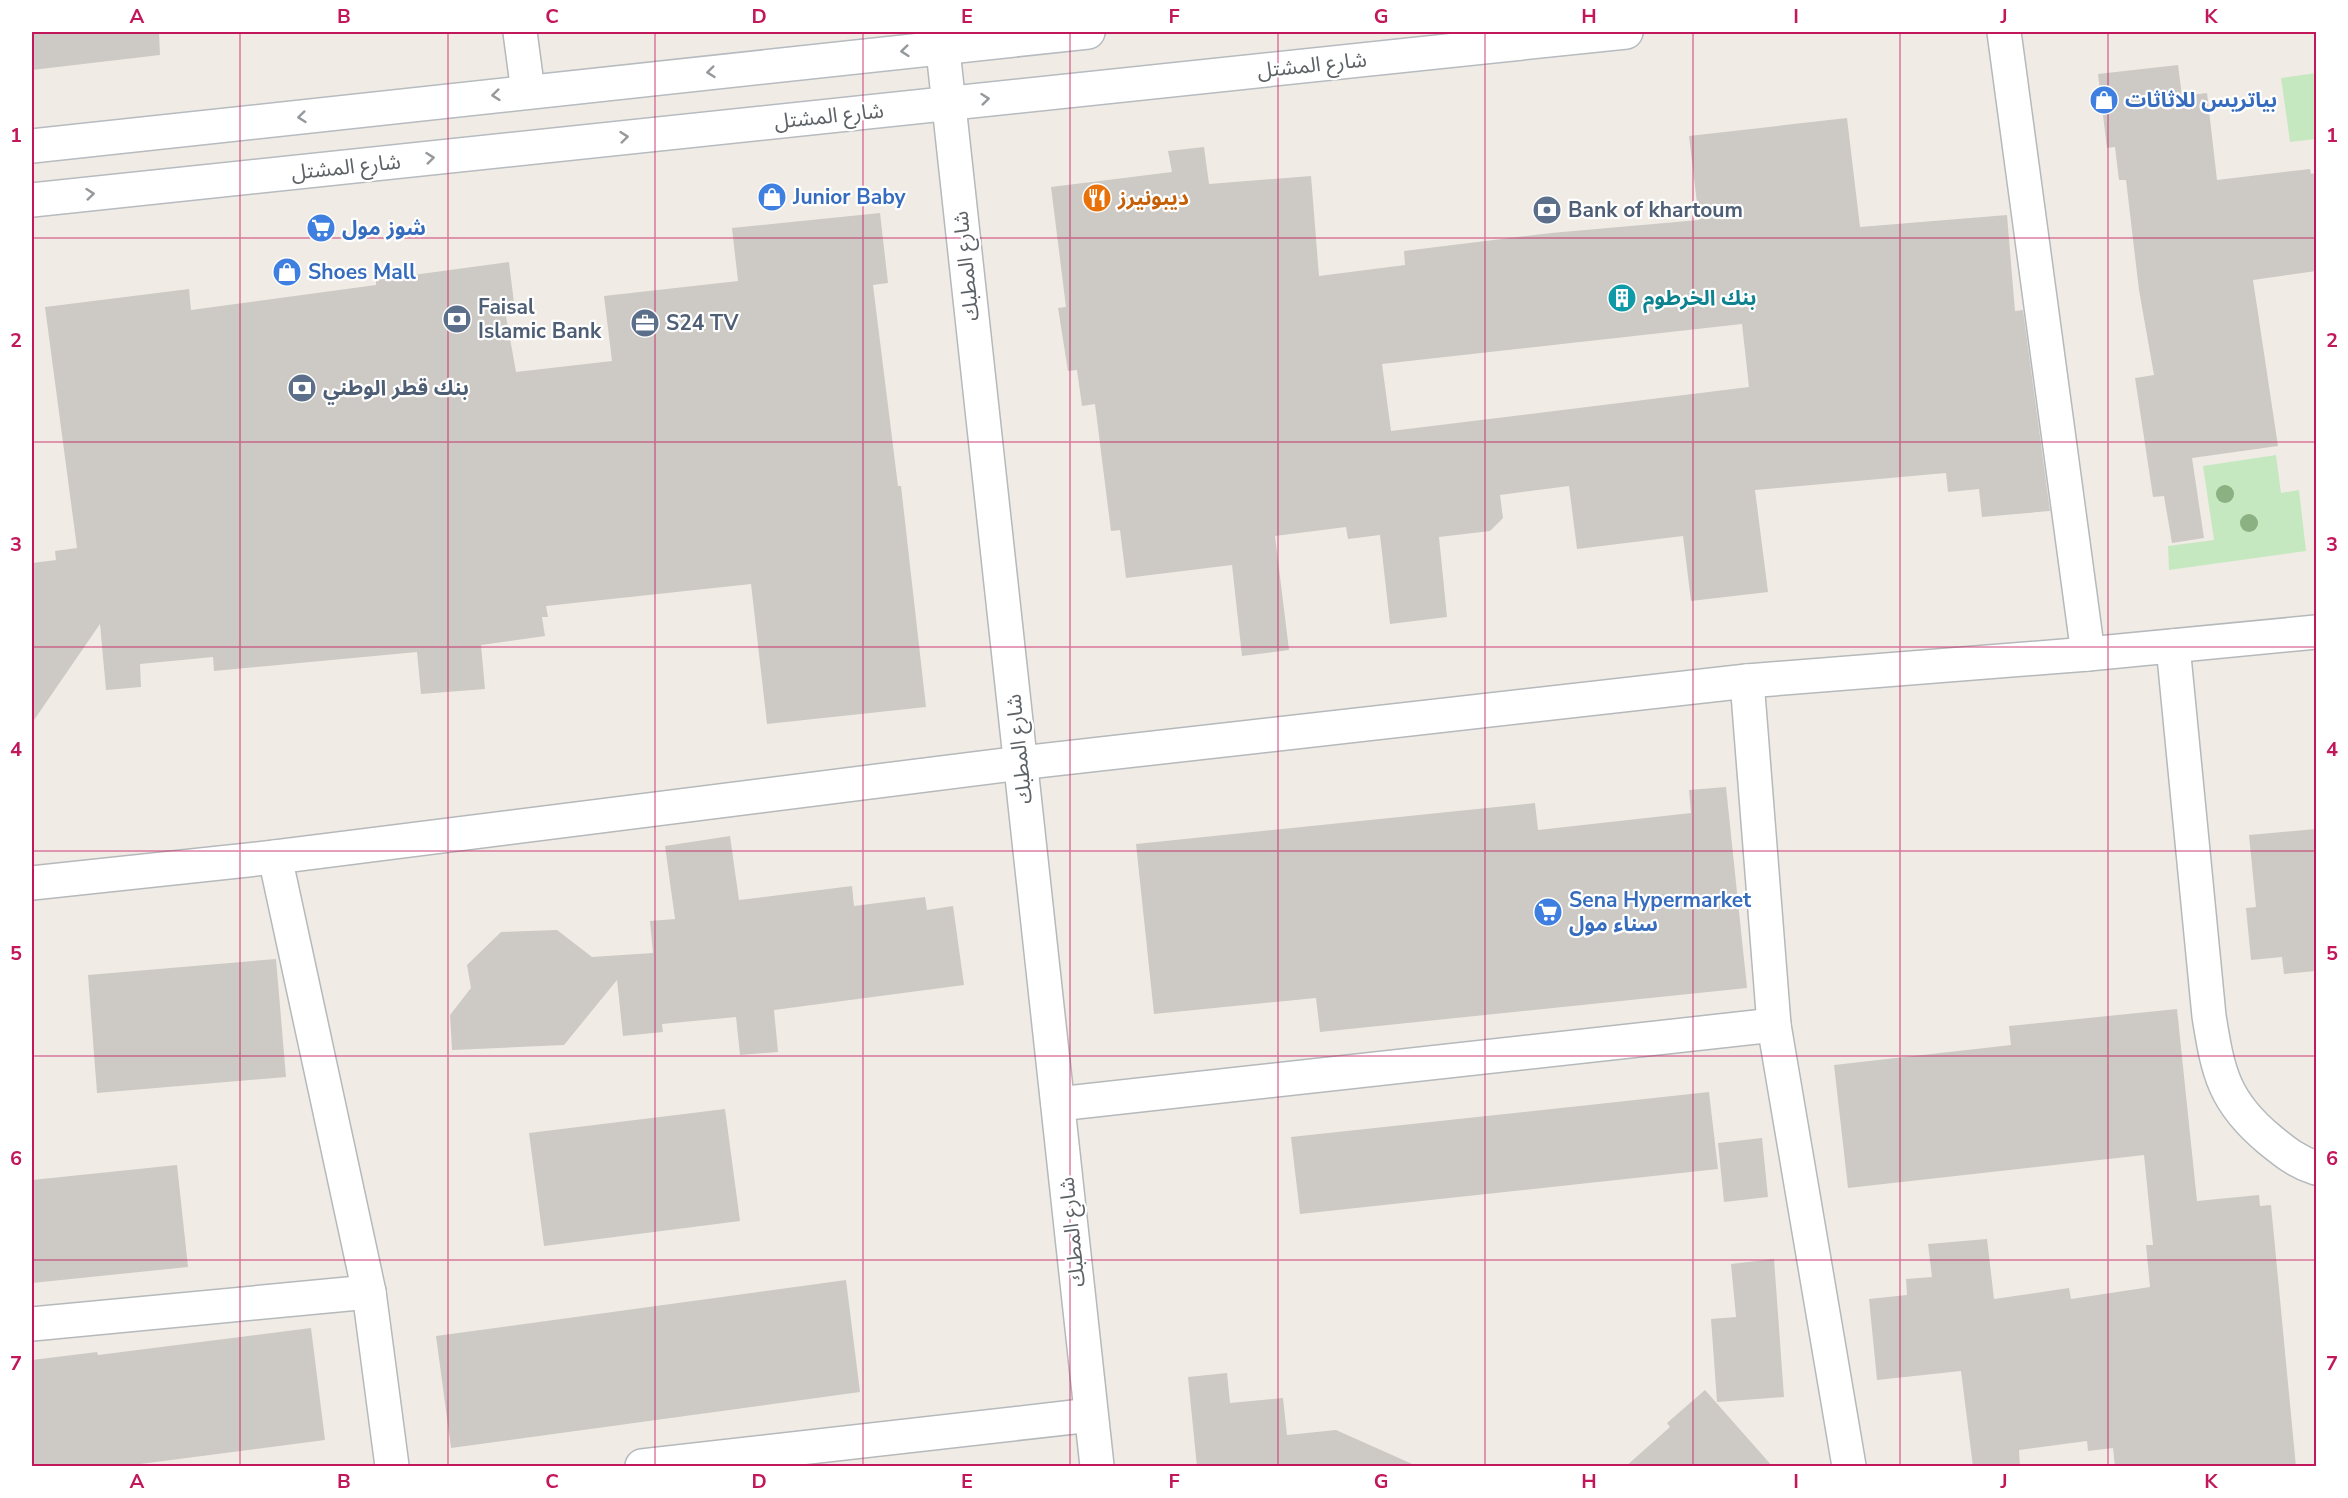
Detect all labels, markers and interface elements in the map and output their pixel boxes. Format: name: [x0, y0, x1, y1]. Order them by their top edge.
text: A: [130, 3, 145, 30]
text: B: [337, 3, 351, 30]
text: C: [545, 3, 559, 30]
text: D: [751, 3, 767, 30]
text: E: [961, 3, 973, 30]
text: F: [1168, 3, 1180, 30]
text: G: [1374, 3, 1388, 30]
text: H: [1581, 3, 1597, 30]
text: I: [1793, 3, 1799, 30]
text: J: [1999, 3, 2008, 30]
text: K: [2204, 3, 2218, 30]
one-way arrow: [900, 44, 909, 57]
street label: شارع المشتل: [1256, 45, 1368, 86]
one-way arrow: [706, 65, 715, 78]
shop icon: بياتريس للاثاثات: [2088, 84, 2120, 116]
place label: بياتريس للاثاثات: [2125, 86, 2277, 114]
one-way arrow: [492, 89, 501, 101]
one-way arrow: [980, 93, 989, 106]
street label: شارع المشتل: [773, 96, 885, 137]
one-way arrow: [298, 110, 307, 122]
text: 1: [10, 122, 22, 149]
text: 1: [2326, 122, 2338, 149]
one-way arrow: [619, 131, 628, 144]
street label: شارع المشتل: [290, 147, 402, 188]
one-way arrow: [425, 152, 434, 165]
shop icon: Junior Baby: [756, 181, 788, 213]
restaurant icon: ديبونيرز: [1081, 182, 1113, 214]
place label: Junior Baby: [792, 183, 907, 211]
place label: ديبونيرز: [1117, 184, 1189, 212]
one-way arrow: [85, 188, 94, 201]
bank icon: Bank of khartoum: [1531, 194, 1563, 226]
place label: Bank of khartoum: [1568, 196, 1743, 224]
street label: شارع المطبك: [946, 210, 987, 322]
supermarket icon: شوز مول: [305, 212, 337, 244]
place label: شوز مول: [342, 214, 426, 242]
shop icon: Shoes Mall: [271, 256, 303, 288]
place label: Shoes Mall: [308, 258, 416, 286]
building icon: بنك الخرطوم: [1606, 282, 1638, 314]
place label: بنك الخرطوم: [1643, 284, 1756, 314]
place label: Faisal Islamic Bank: [478, 293, 602, 345]
bank icon: Faisal Islamic Bank: [441, 303, 473, 335]
office icon: S24 TV: [629, 307, 661, 339]
place label: S24 TV: [666, 309, 739, 337]
text: 2: [10, 327, 22, 354]
text: 2: [2326, 327, 2338, 354]
bank icon: بنك قطر الوطني: [286, 372, 318, 404]
place label: بنك قطر الوطني: [323, 374, 469, 405]
text: 3: [10, 531, 22, 558]
text: 3: [2326, 531, 2338, 558]
street label: شارع المطبك: [999, 693, 1040, 805]
text: 4: [10, 736, 22, 763]
text: 4: [2326, 736, 2338, 763]
place label: Sena Hypermarket سناء مول: [1569, 886, 1752, 938]
supermarket icon: Sena Hypermarket سناء مول: [1532, 896, 1564, 928]
text: 5: [10, 940, 22, 967]
text: 5: [2326, 940, 2338, 967]
text: 6: [10, 1145, 22, 1172]
text: 6: [2326, 1145, 2338, 1172]
street label: شارع المطبك: [1052, 1176, 1093, 1288]
text: 7: [10, 1350, 22, 1377]
text: 7: [2326, 1350, 2338, 1377]
text: A: [130, 1468, 145, 1495]
text: B: [337, 1468, 351, 1495]
text: C: [545, 1468, 559, 1495]
text: D: [751, 1468, 767, 1495]
text: E: [961, 1468, 973, 1495]
text: F: [1168, 1468, 1180, 1495]
text: G: [1374, 1468, 1388, 1495]
text: H: [1581, 1468, 1597, 1495]
text: I: [1793, 1468, 1799, 1495]
text: J: [1999, 1468, 2008, 1495]
text: K: [2204, 1468, 2218, 1495]

